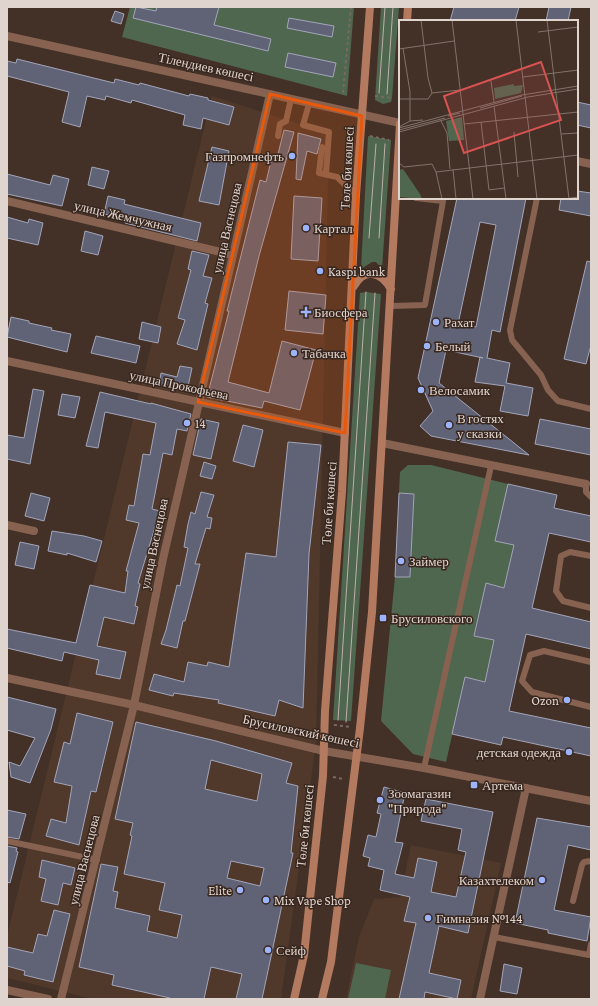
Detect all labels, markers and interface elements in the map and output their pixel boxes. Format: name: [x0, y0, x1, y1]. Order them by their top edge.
inset map: [399, 20, 578, 199]
street label: Тілендиев көшесі: [157, 50, 255, 84]
street label: Төле би көшесі: [337, 126, 357, 210]
place label: Газпромнефть: [205, 149, 284, 164]
marker: Газпромнефть: [287, 151, 297, 161]
street label: улица Васнецова: [209, 181, 245, 275]
street label: улица Жемчужная: [73, 197, 173, 235]
place label: Картал: [314, 221, 353, 236]
marker: Картал: [301, 223, 311, 233]
place label: Kaspi bank: [328, 264, 386, 279]
marker: Kaspi bank: [315, 266, 325, 276]
place label: Биосфера: [314, 305, 368, 320]
marker: Биосфера: [301, 307, 311, 317]
place label: Рахат: [444, 315, 475, 330]
marker: Рахат: [431, 317, 441, 327]
place label: Белый: [435, 339, 470, 354]
marker: Белый: [422, 341, 432, 351]
place label: Табачка: [302, 346, 346, 361]
marker: Табачка: [289, 348, 299, 358]
street label: улица Прокофьева: [128, 367, 230, 403]
place label: Велосамик: [429, 383, 491, 398]
marker: Велосамик: [416, 385, 426, 395]
place label: В гостях у сказки: [457, 411, 504, 441]
place label: 14: [195, 416, 206, 431]
marker: 14: [182, 418, 192, 428]
marker: В гостях у сказки: [444, 420, 454, 430]
street label: Төле би көшесі: [319, 460, 339, 545]
street label: улица Васнецова: [137, 497, 171, 591]
place label: Займер: [409, 554, 449, 569]
marker: Займер: [396, 556, 406, 566]
place label: Брусиловского: [391, 611, 473, 626]
marker: Брусиловского: [378, 613, 388, 623]
place label: Ozon: [531, 693, 559, 708]
marker: Ozon: [562, 695, 572, 705]
street label: Брусиловский көшесі: [241, 711, 361, 751]
place label: детская одежда: [477, 745, 561, 760]
marker: детская одежда: [564, 747, 574, 757]
place label: Артема: [482, 778, 523, 793]
marker: Артема: [469, 780, 479, 790]
street label: Төле би көшесі: [293, 783, 317, 868]
place label: Зоомагазин "Природа": [388, 786, 451, 816]
marker: Зоомагазин "Природа": [375, 795, 385, 805]
street label: улица Васнецова: [66, 813, 103, 907]
place label: Казахтелеком: [459, 873, 534, 888]
marker: Казахтелеком: [537, 875, 547, 885]
place label: Elite: [208, 883, 232, 898]
marker: Elite: [235, 885, 245, 895]
place label: Mix Vape Shop: [274, 893, 351, 908]
marker: Mix Vape Shop: [261, 895, 271, 905]
place label: Гимназия №144: [436, 911, 523, 926]
marker: Гимназия №144: [423, 913, 433, 923]
place label: Сейф: [276, 943, 306, 958]
marker: Сейф: [263, 945, 273, 955]

